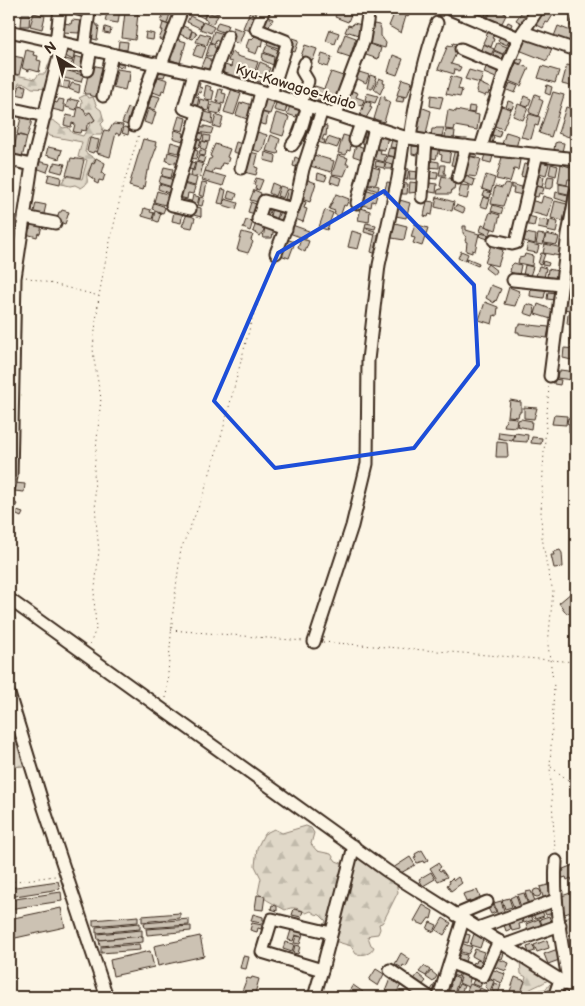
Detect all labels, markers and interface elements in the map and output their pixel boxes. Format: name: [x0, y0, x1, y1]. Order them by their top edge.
north arrow: [32, 32, 82, 82]
text: N: [41, 38, 60, 58]
street label: Kyu-Kawagoe-kaido: [234, 61, 358, 113]

